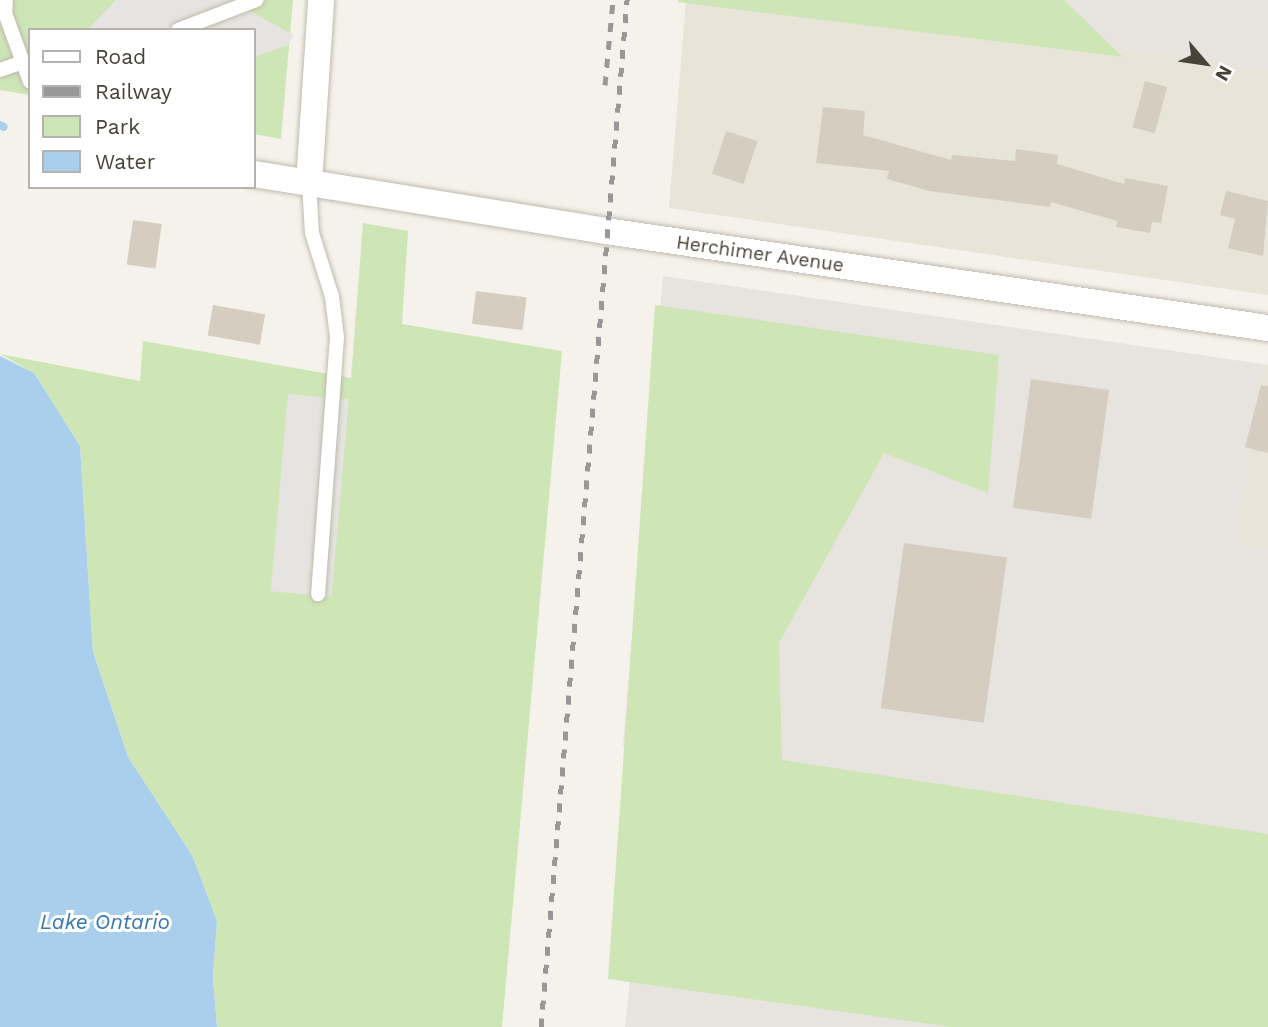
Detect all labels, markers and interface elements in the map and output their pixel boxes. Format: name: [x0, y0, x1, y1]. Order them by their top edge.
legend: [28, 28, 256, 189]
north arrow: [1170, 28, 1240, 98]
text: Road: [95, 44, 146, 69]
text: N: [1210, 62, 1237, 85]
text: Railway: [95, 79, 172, 104]
text: Park: [95, 114, 140, 139]
text: Water: [95, 149, 155, 174]
street label: Herchimer Avenue: [674, 231, 846, 277]
water label: Lake Ontario: [40, 909, 170, 935]

